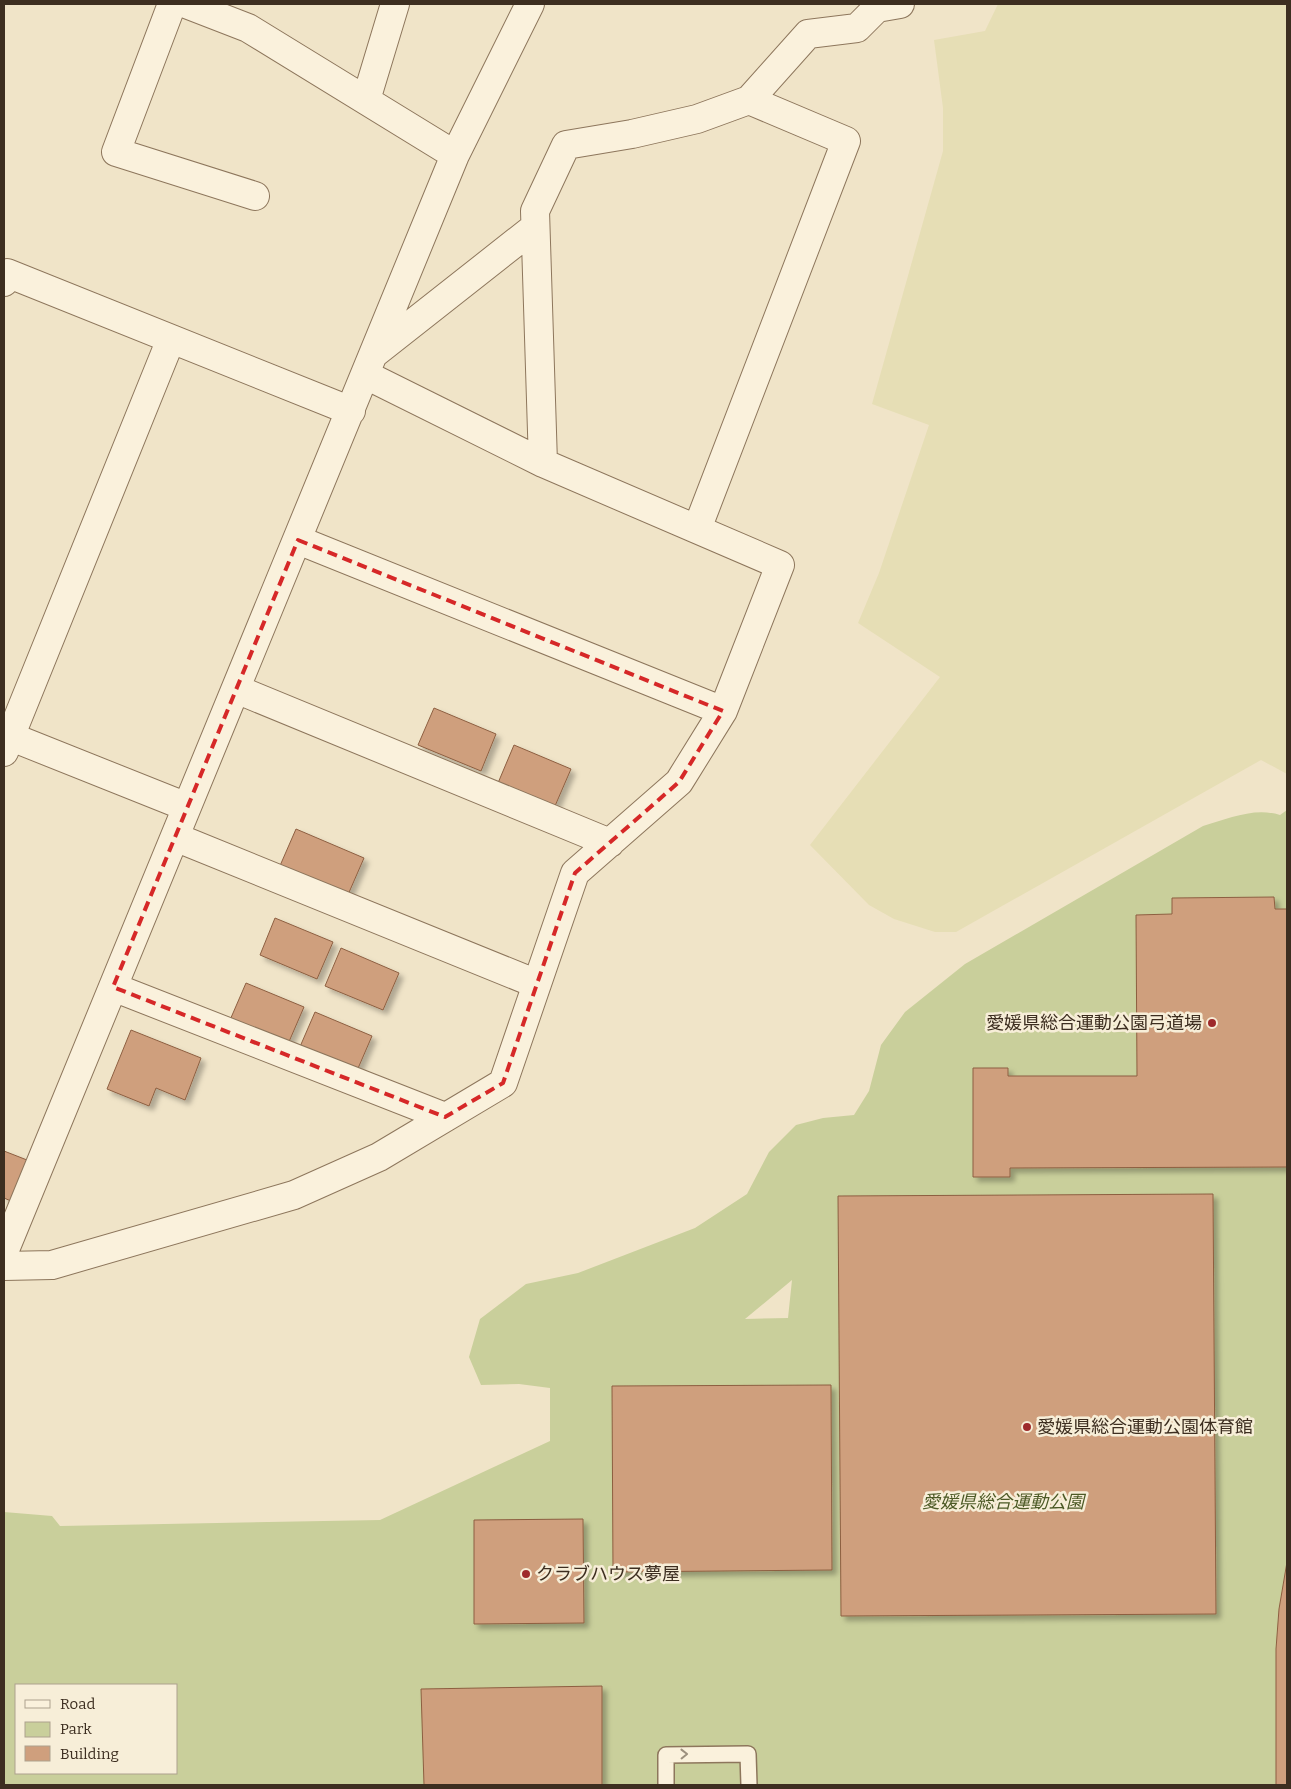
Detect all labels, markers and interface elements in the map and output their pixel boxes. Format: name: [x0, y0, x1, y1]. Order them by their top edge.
place label: 愛媛県総合運動公園弓道場: [986, 1012, 1202, 1034]
marker: 愛媛県総合運動公園弓道場: [1206, 1017, 1218, 1029]
place label: 愛媛県総合運動公園体育館: [1037, 1416, 1253, 1438]
marker: 愛媛県総合運動公園体育館: [1021, 1421, 1033, 1433]
park label: 愛媛県総合運動公園: [922, 1491, 1087, 1513]
place label: クラブハウス夢屋: [536, 1563, 680, 1585]
marker: クラブハウス夢屋: [520, 1568, 532, 1580]
legend: [15, 1684, 178, 1774]
text: Road: [60, 1695, 95, 1713]
text: Park: [60, 1720, 92, 1738]
text: Building: [60, 1745, 119, 1763]
one-way arrow: [680, 1749, 688, 1760]

